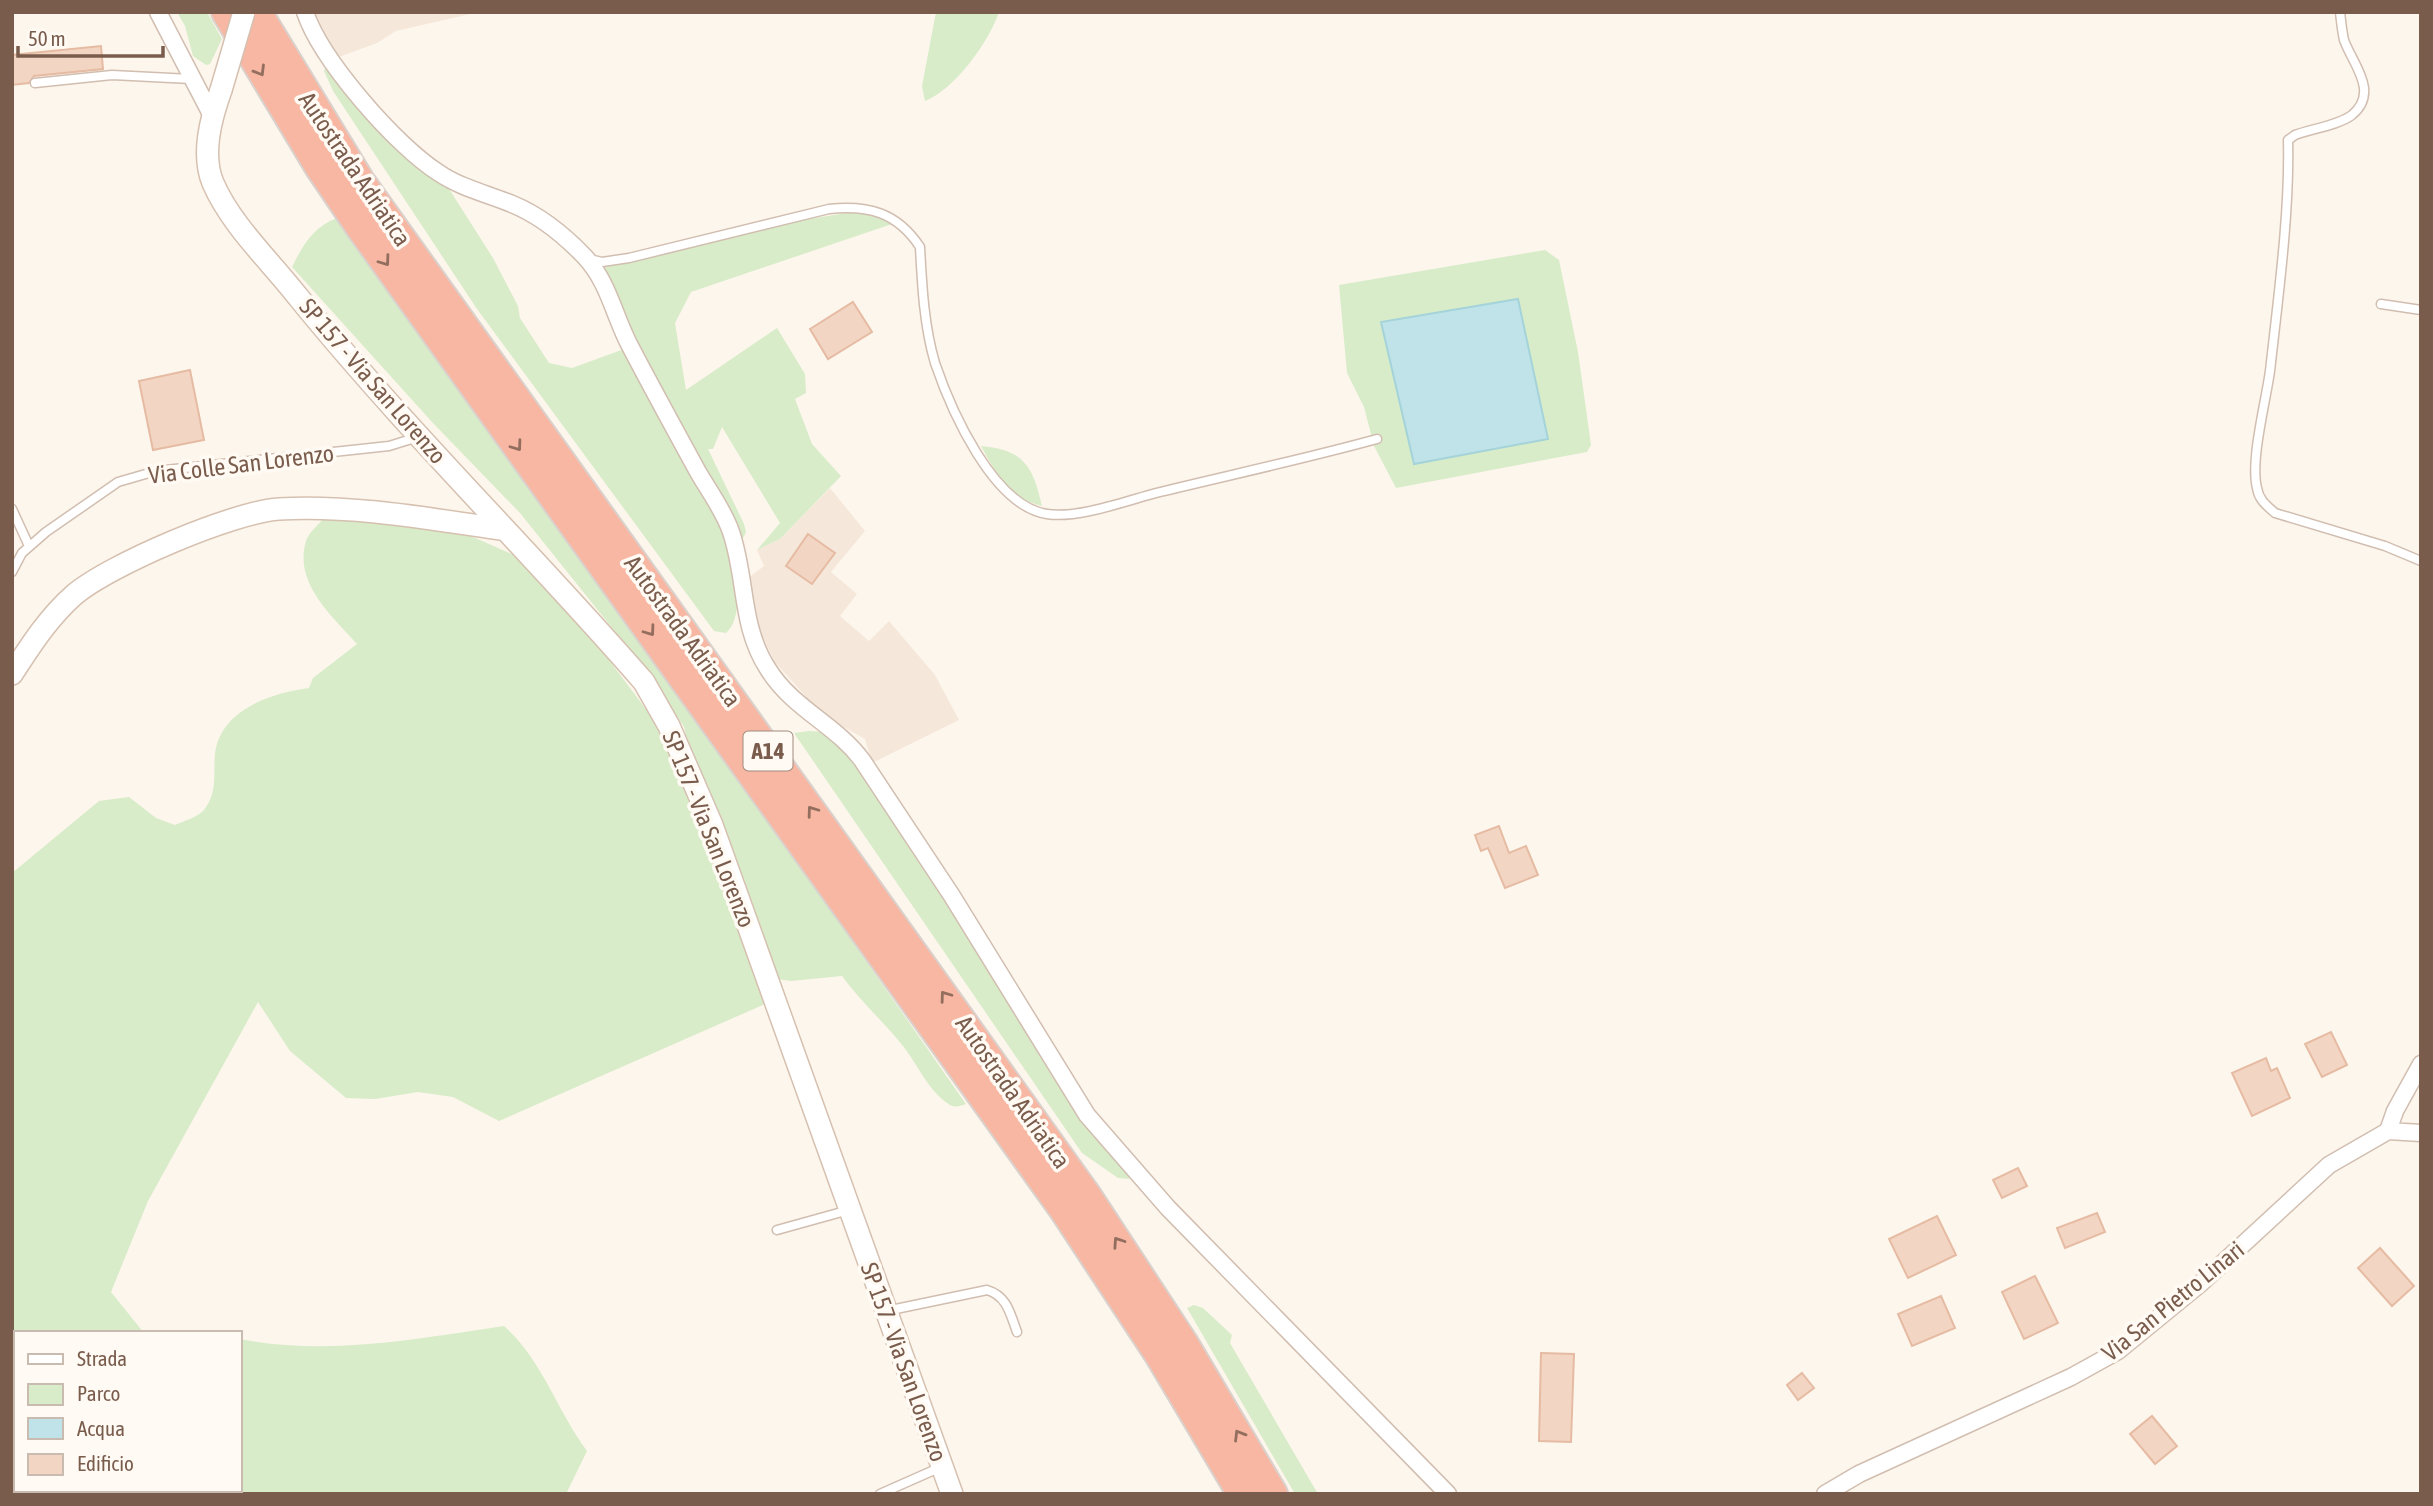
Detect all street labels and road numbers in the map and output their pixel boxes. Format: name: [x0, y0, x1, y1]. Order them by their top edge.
street label: Autostrada Adriatica: [294, 87, 416, 251]
street label: SP 157 - Via San Lorenzo: [294, 293, 452, 469]
street label: Via Colle San Lorenzo: [147, 439, 335, 489]
street label: Autostrada Adriatica: [619, 550, 747, 712]
street label: SP 157 - Via San Lorenzo: [657, 727, 761, 931]
road number: A14: [744, 732, 792, 771]
street label: Autostrada Adriatica: [950, 1011, 1076, 1173]
street label: Via San Pietro Linari: [2097, 1236, 2249, 1366]
street label: SP 157 - Via San Lorenzo: [856, 1259, 952, 1465]

